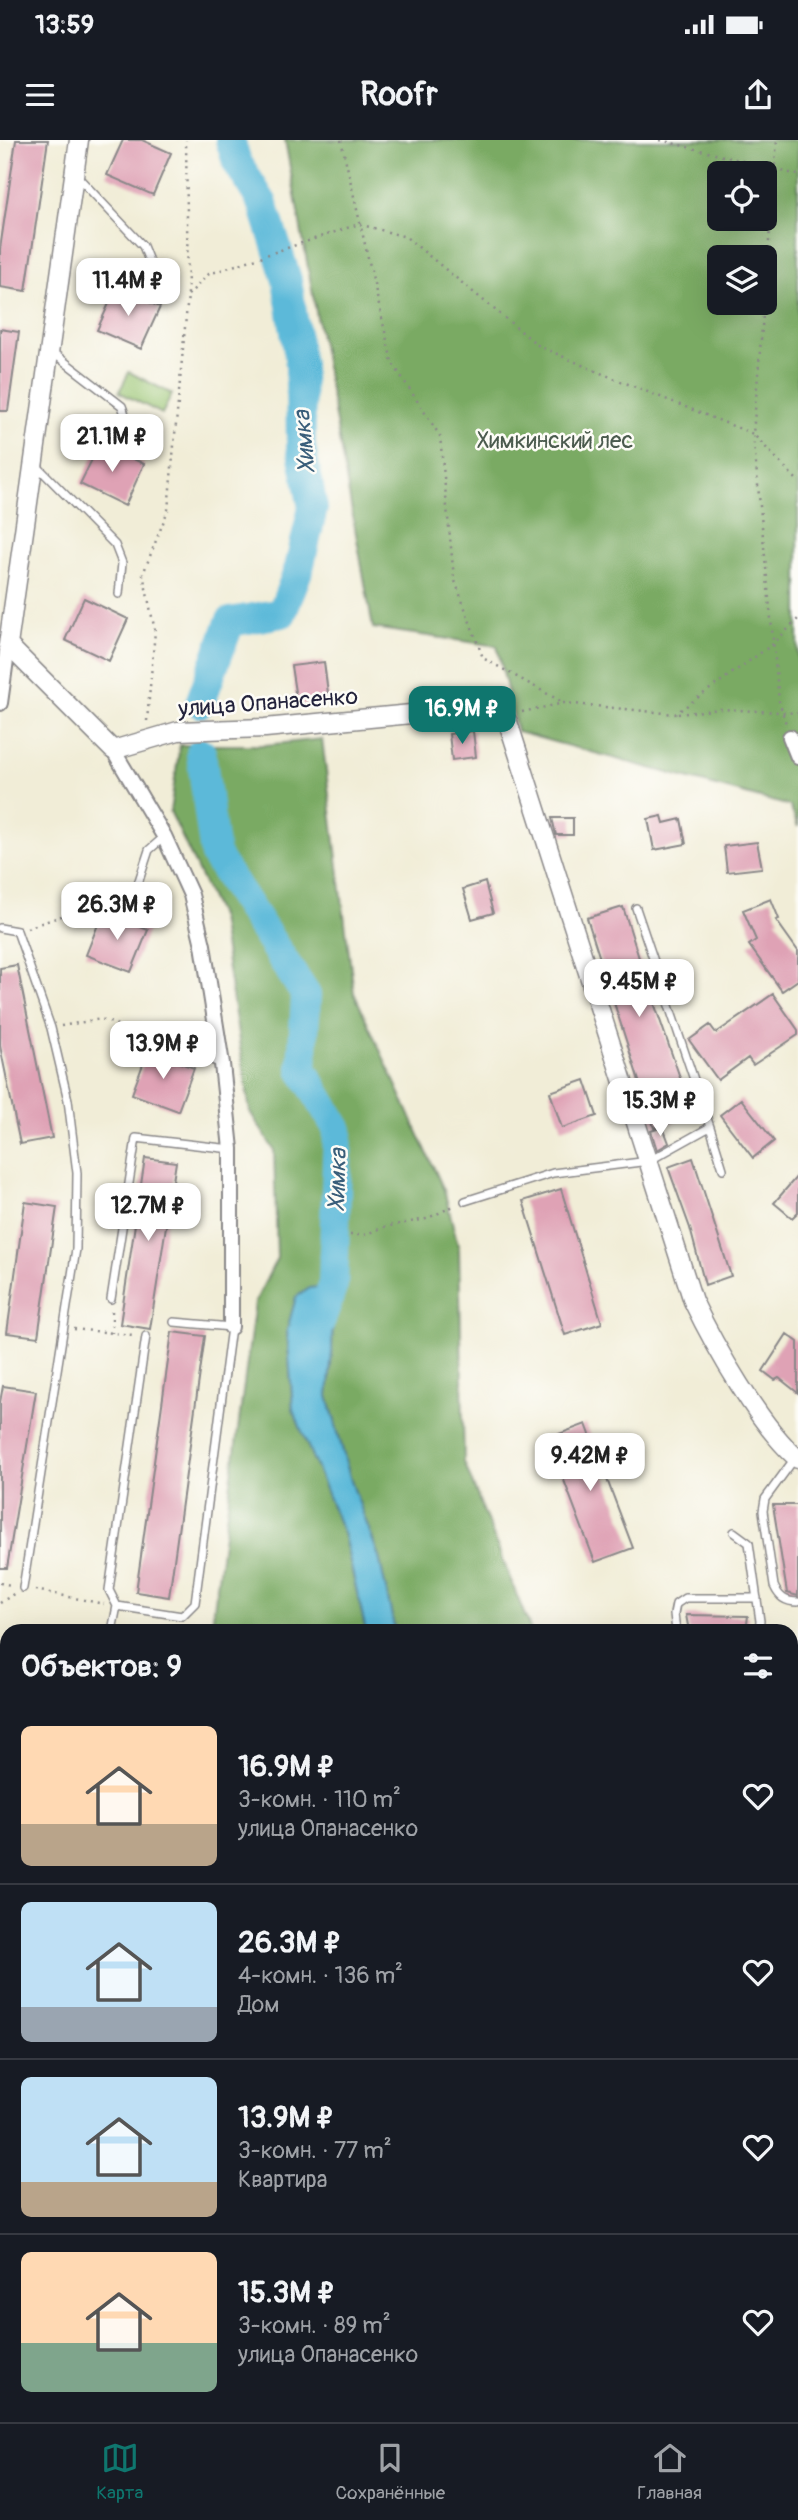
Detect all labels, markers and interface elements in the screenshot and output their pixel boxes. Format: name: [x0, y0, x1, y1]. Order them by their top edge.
text: 13:59: [35, 9, 94, 41]
text: Roofr: [360, 75, 438, 115]
icon: menu: [21, 76, 59, 114]
icon: share: [739, 76, 777, 114]
map controls: [707, 161, 777, 315]
button: locate: [707, 161, 777, 231]
button: layers: [707, 245, 777, 315]
pin: 11.4M ₽: [63, 258, 193, 318]
text: 11.4M ₽: [92, 266, 164, 295]
water label: Химка: [287, 408, 322, 475]
pin: 21.1M ₽: [47, 414, 177, 474]
text: 21.1M ₽: [76, 422, 148, 451]
park label: Химкинский лес: [477, 426, 633, 455]
street label: улица Опанасенко: [176, 682, 359, 723]
pin: 16.9M ₽: [397, 686, 527, 746]
text: 16.9M ₽: [425, 694, 499, 723]
pin: 26.3M ₽: [52, 882, 182, 942]
text: 26.3M ₽: [77, 890, 157, 919]
pin: 9.45M ₽: [574, 960, 704, 1019]
text: 9.45M ₽: [600, 967, 678, 996]
pin: 13.9M ₽: [98, 1021, 228, 1081]
text: 13.9M ₽: [126, 1029, 200, 1058]
pin: 15.3M ₽: [595, 1079, 725, 1138]
text: 15.3M ₽: [623, 1086, 697, 1115]
water label: Химка: [322, 1146, 353, 1212]
pin: 12.7M ₽: [83, 1184, 213, 1243]
text: 12.7M ₽: [111, 1191, 185, 1220]
pin: 9.42M ₽: [525, 1434, 655, 1493]
text: 9.42M ₽: [551, 1441, 629, 1470]
icon: filters: [739, 1647, 777, 1685]
text: Объектов: 9: [21, 1648, 182, 1685]
text: 16.9M ₽: [238, 1748, 335, 1785]
icon: home: [77, 1754, 161, 1838]
icon: heart: [739, 1777, 777, 1815]
text: 3-комн. · 110 m²: [238, 1785, 401, 1814]
text: улица Опанасенко: [238, 1814, 418, 1843]
text: 26.3M ₽: [238, 1924, 342, 1961]
icon: home: [77, 1930, 161, 2014]
icon: heart: [739, 1953, 777, 1991]
text: 4-комн. · 136 m²: [238, 1961, 403, 1990]
text: Дом: [238, 1990, 279, 2019]
text: 13.9M ₽: [238, 2099, 335, 2136]
icon: home: [77, 2105, 161, 2189]
icon: heart: [739, 2128, 777, 2166]
text: 3-комн. · 77 m²: [238, 2136, 392, 2165]
text: Квартира: [238, 2165, 327, 2194]
text: 15.3M ₽: [238, 2274, 335, 2311]
icon: home: [77, 2280, 161, 2364]
icon: heart: [739, 2303, 777, 2341]
text: 3-комн. · 89 m²: [238, 2311, 391, 2340]
text: улица Опанасенко: [238, 2340, 418, 2369]
tab: Карта: [96, 2439, 143, 2505]
tab: Сохранённые: [336, 2439, 445, 2505]
tab: Главная: [637, 2439, 702, 2505]

